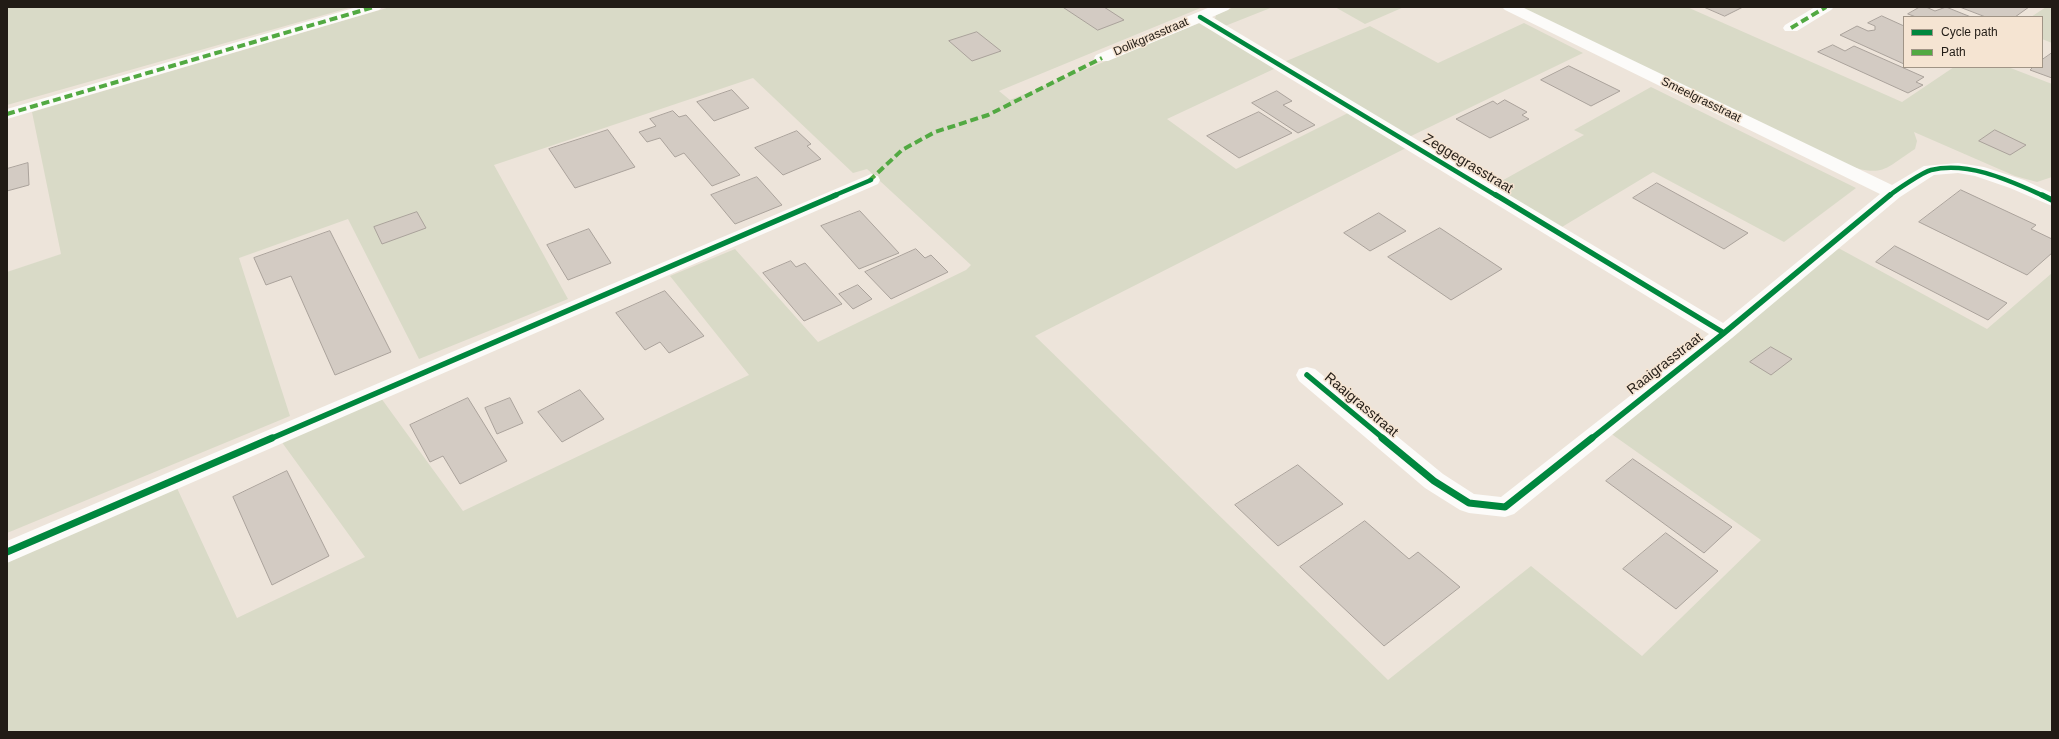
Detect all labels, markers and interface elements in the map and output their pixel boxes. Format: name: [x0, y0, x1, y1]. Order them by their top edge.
street label: Dolikgrasstraat: [1111, 15, 1191, 59]
legend: [1903, 16, 2043, 68]
text: Cycle path: [1941, 25, 1998, 39]
text: Path: [1941, 45, 1966, 59]
street label: Smeelgrasstraat: [1659, 74, 1743, 126]
street label: Zeggegrasstraat: [1420, 131, 1516, 197]
street label: Raaigrasstraat: [1624, 329, 1706, 399]
street label: Raaigrasstraat: [1321, 369, 1401, 441]

